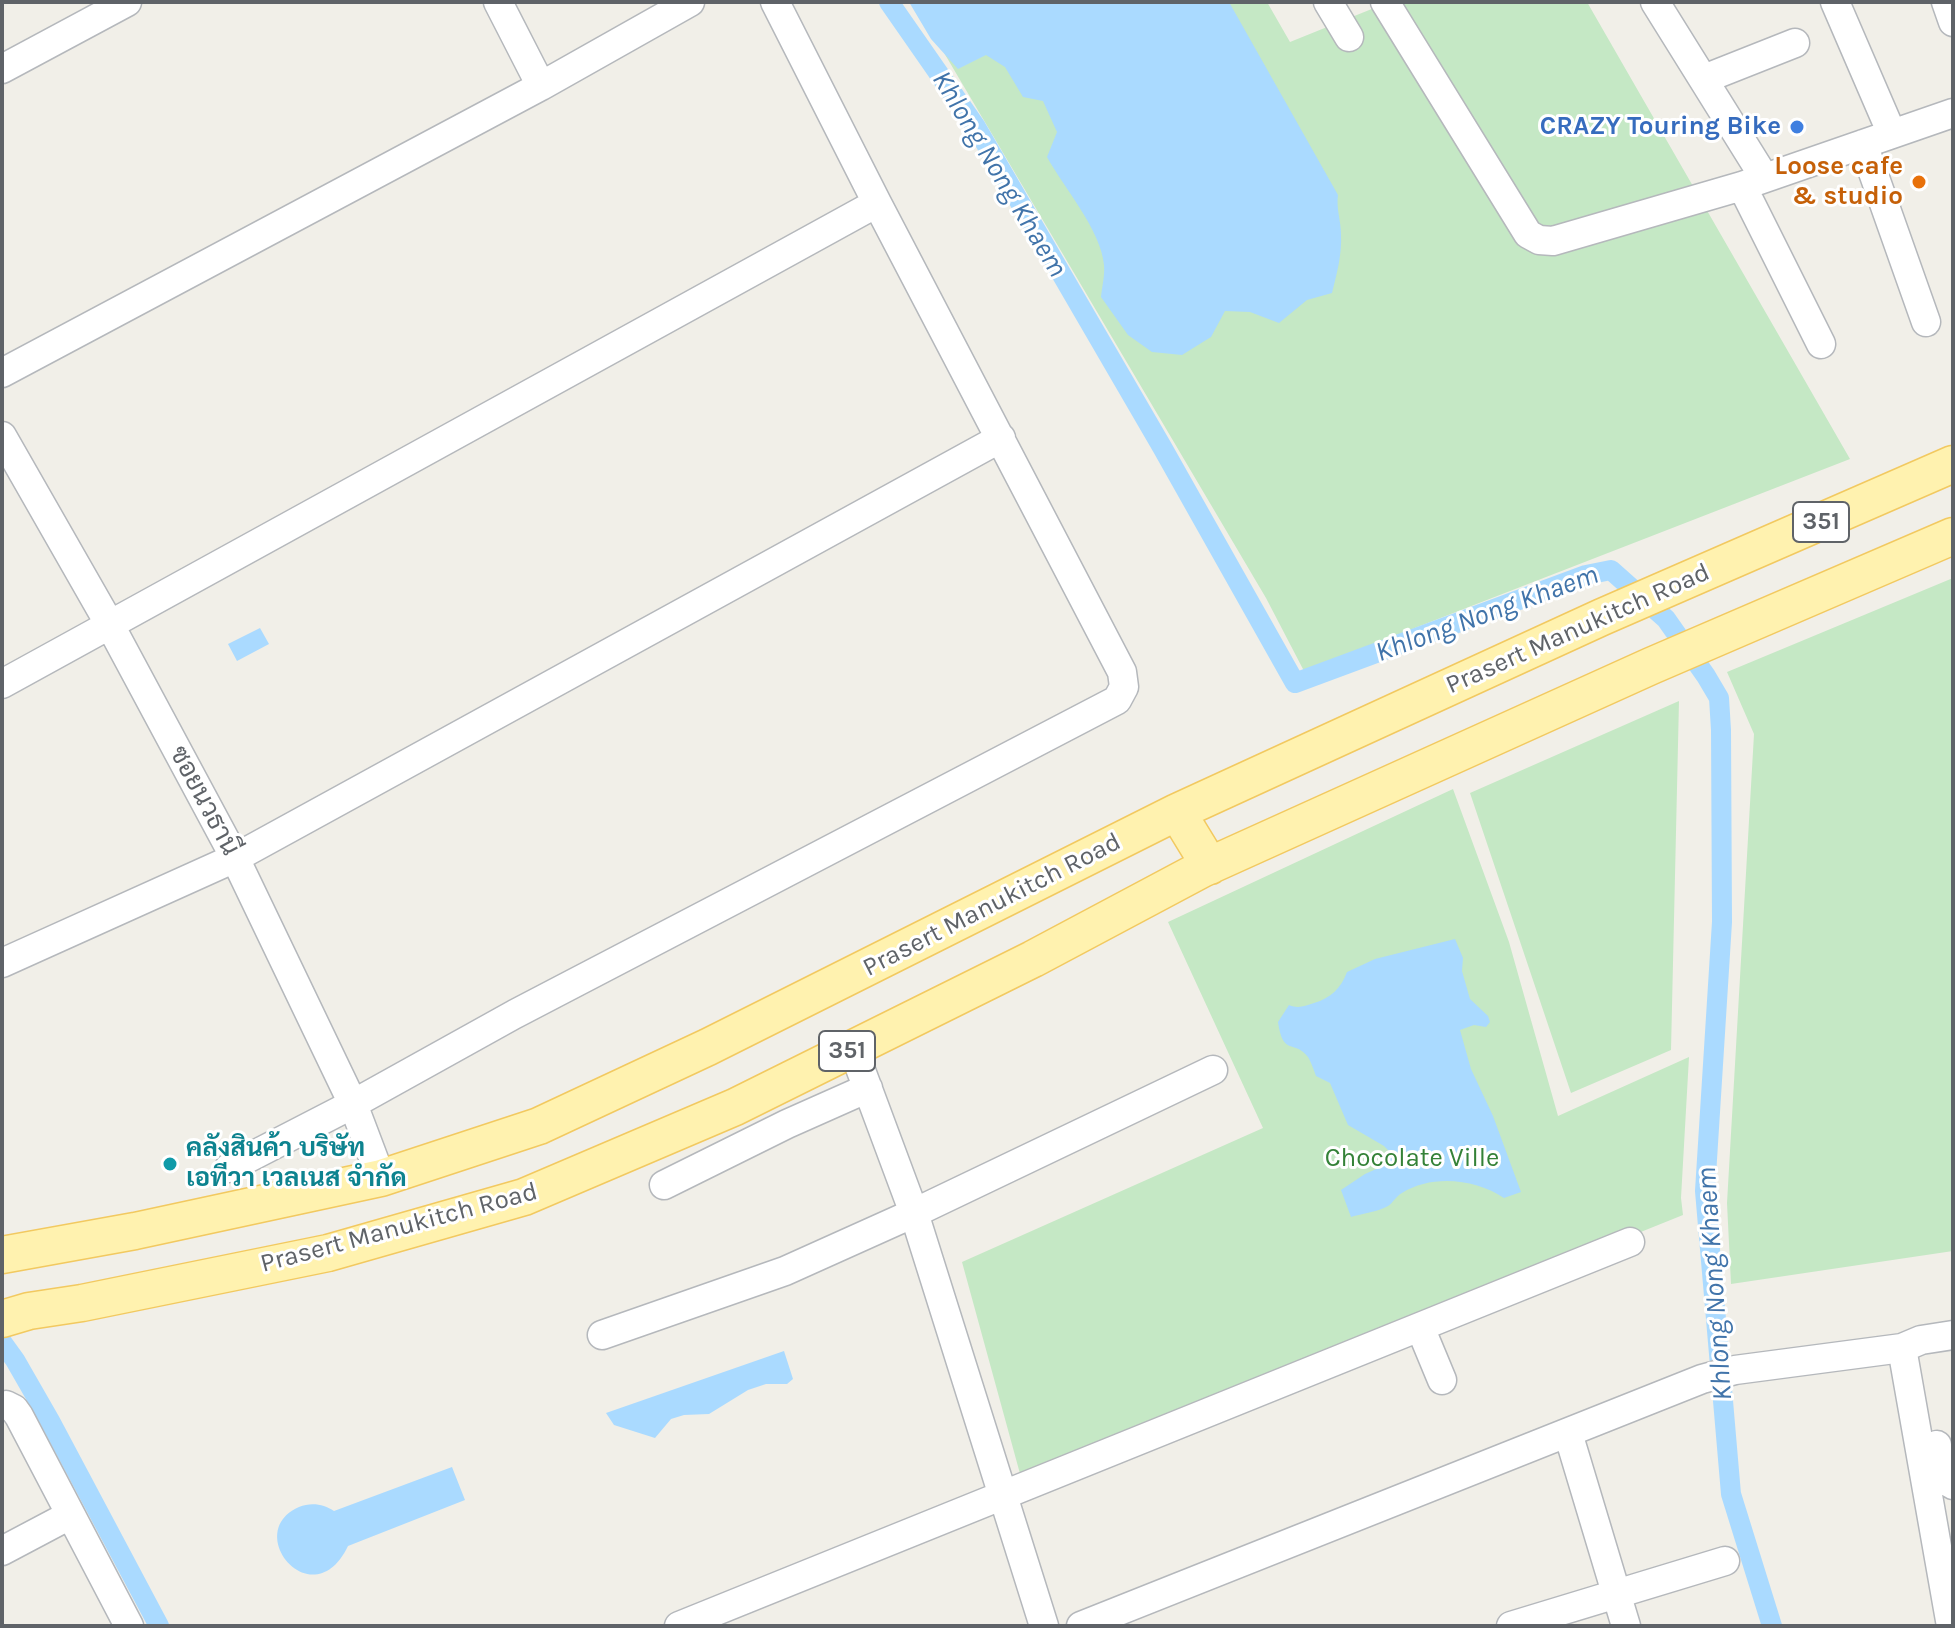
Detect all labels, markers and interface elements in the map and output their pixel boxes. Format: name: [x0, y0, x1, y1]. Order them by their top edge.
water label: Khlong Nong Khaem: [924, 65, 1074, 283]
place label: CRAZY Touring Bike: [1540, 111, 1781, 143]
marker: CRAZY Touring Bike: [1788, 118, 1806, 136]
place label: Loose cafe & studio: [1774, 151, 1903, 212]
marker: Loose cafe & studio: [1910, 173, 1928, 191]
road number: 351: [1793, 502, 1849, 542]
street label: Prasert Manukitch Road: [1441, 557, 1715, 701]
water label: Khlong Nong Khaem: [1371, 558, 1603, 670]
street label: ซอยนวธานี: [162, 741, 246, 861]
street label: Prasert Manukitch Road: [858, 826, 1126, 984]
road number: 351: [819, 1031, 875, 1071]
place label: คลังสินค้า บริษัท เอทีวา เวลเนส จำกัด: [186, 1133, 407, 1194]
park label: Chocolate Ville: [1325, 1143, 1499, 1175]
marker: คลังสินค้า บริษัท เอทีวา เวลเนส จำกัด: [161, 1155, 179, 1173]
water label: Khlong Nong Khaem: [1690, 1166, 1740, 1402]
street label: Prasert Manukitch Road: [257, 1176, 541, 1280]

